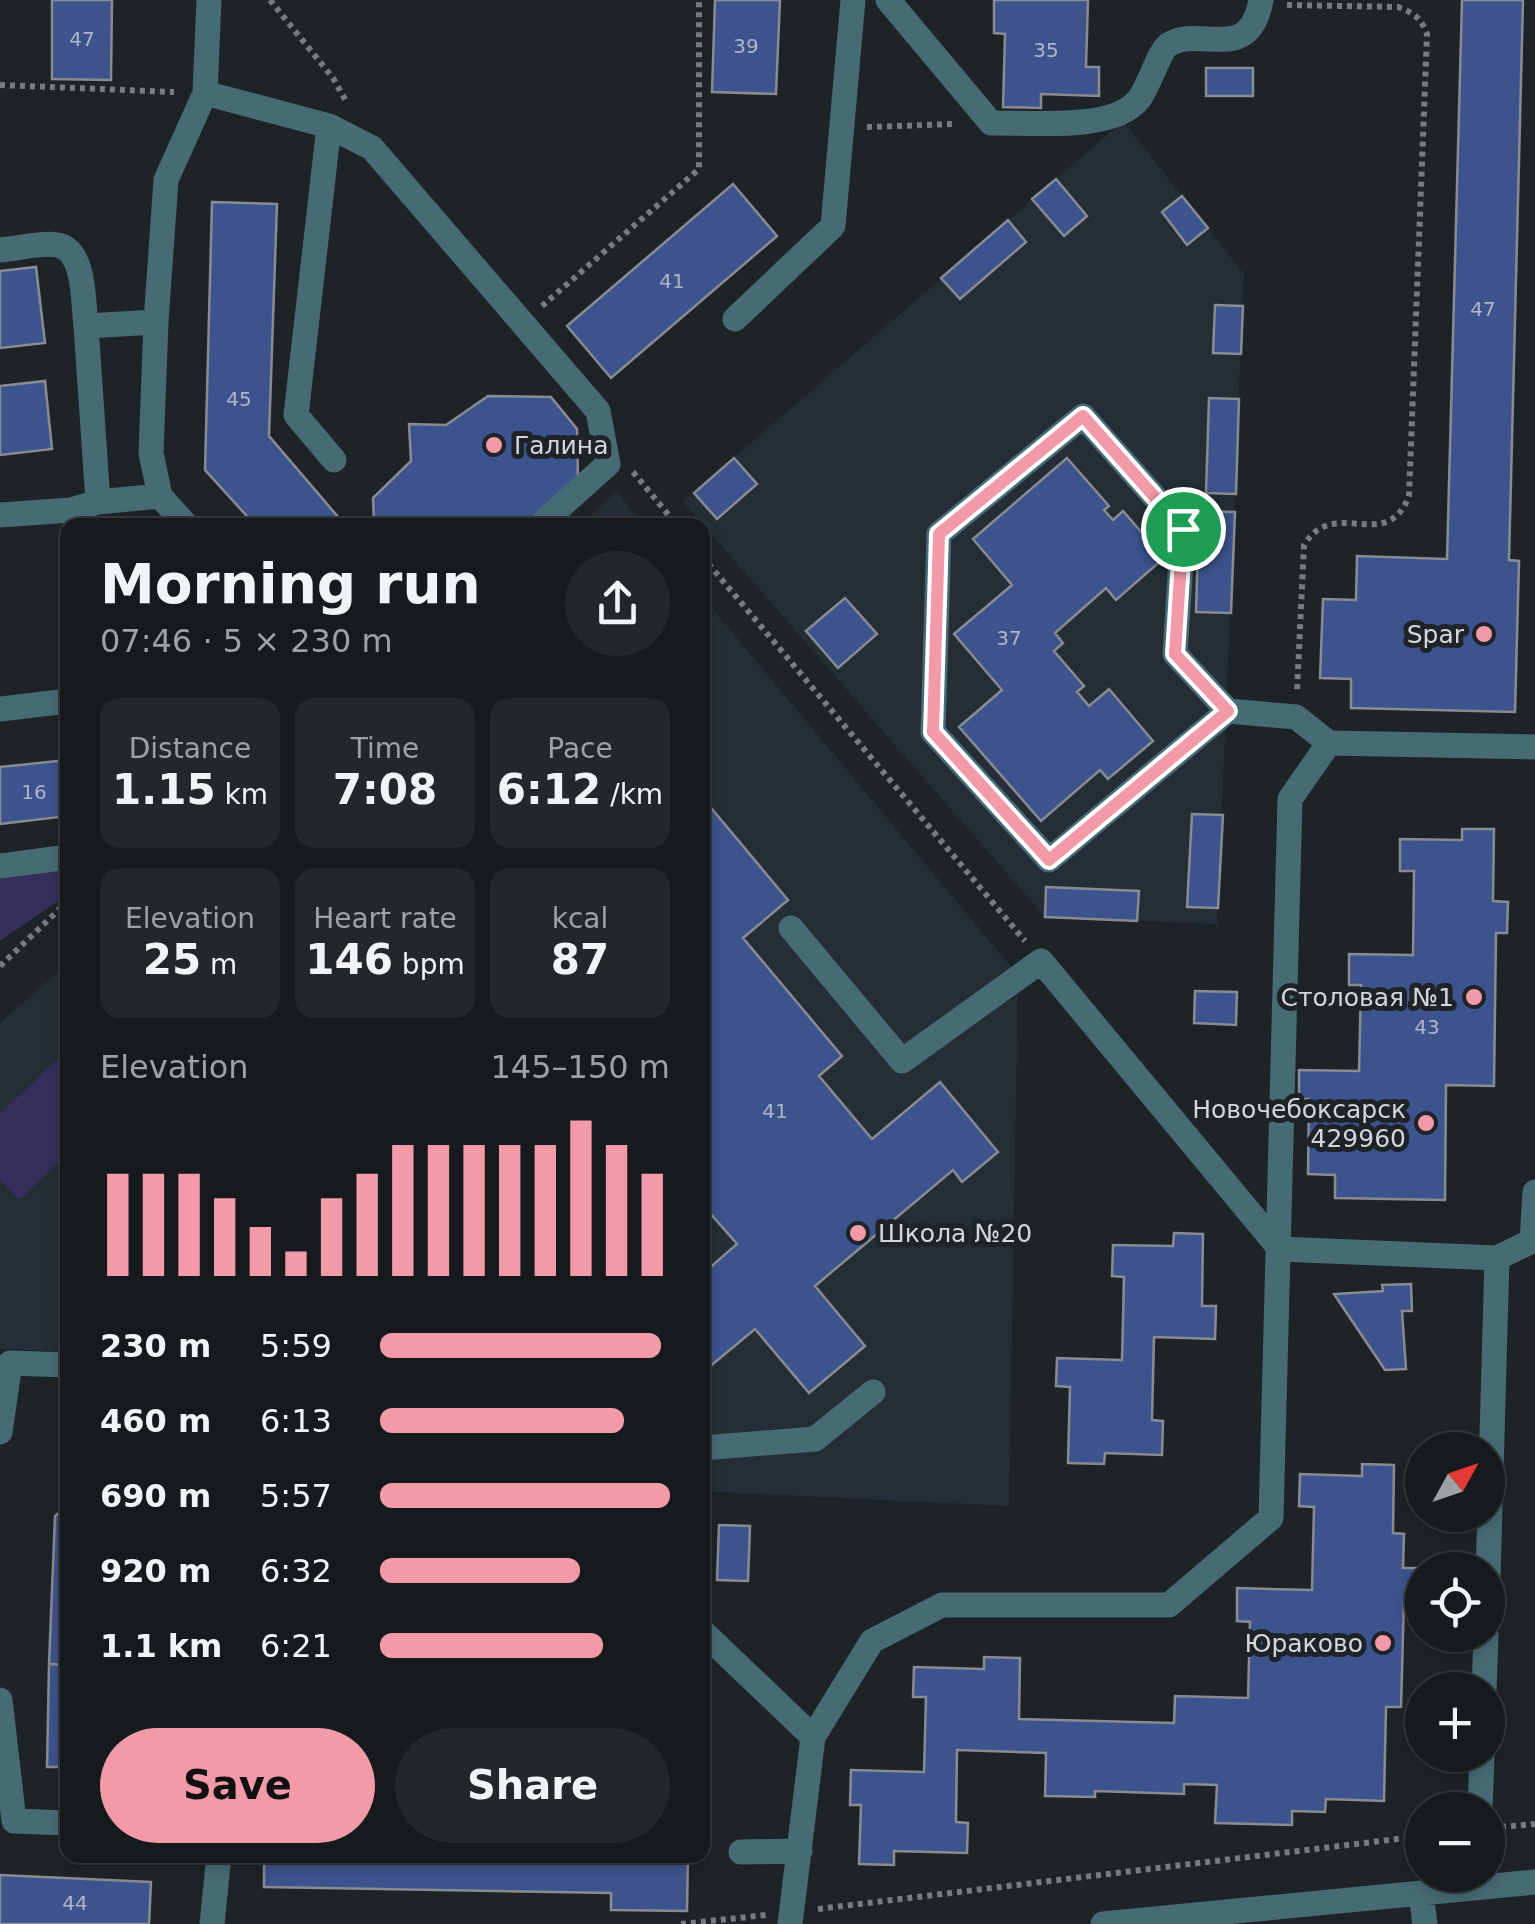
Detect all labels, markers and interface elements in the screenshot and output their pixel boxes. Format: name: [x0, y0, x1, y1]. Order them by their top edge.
house number: 47: [69, 27, 95, 51]
house number: 39: [733, 34, 759, 58]
house number: 35: [1033, 38, 1059, 62]
house number: 41: [659, 269, 685, 293]
house number: 47: [1470, 297, 1496, 321]
house number: 45: [226, 387, 252, 411]
place label: Галина: [514, 431, 608, 460]
marker: Галина: [483, 434, 505, 456]
pin: [1141, 487, 1226, 572]
icon: arrive: [1156, 502, 1211, 557]
button: share: [565, 551, 670, 656]
text: Morning run: [100, 552, 481, 616]
place label: Spar: [1407, 620, 1465, 649]
text: 07:46 · 5 × 230 m: [100, 622, 393, 660]
marker: Spar: [1473, 623, 1495, 645]
house number: 37: [996, 626, 1022, 650]
text: Distance: [129, 732, 251, 765]
text: Time: [351, 732, 419, 765]
text: Pace: [547, 732, 613, 765]
text: 1.15: [112, 765, 216, 814]
text: 7:08: [333, 765, 437, 814]
text: 6:12: [497, 765, 601, 814]
text: km: [216, 778, 268, 811]
text: /km: [601, 778, 663, 811]
house number: 16: [21, 780, 47, 804]
text: Elevation: [125, 902, 255, 935]
text: Heart rate: [313, 902, 457, 935]
text: kcal: [552, 902, 608, 935]
text: 25: [143, 935, 201, 984]
text: 146: [305, 935, 393, 984]
text: 87: [551, 935, 609, 984]
text: m: [201, 948, 237, 981]
text: bpm: [393, 948, 465, 981]
place label: Столовая №1: [1280, 983, 1454, 1012]
marker: Столовая №1: [1463, 986, 1485, 1008]
house number: 43: [1414, 1015, 1440, 1039]
text: Elevation: [100, 1048, 249, 1086]
text: 145–150 m: [491, 1048, 670, 1086]
place label: Новочебоксарск 429960: [1192, 1095, 1406, 1153]
house number: 41: [762, 1099, 788, 1123]
marker: Новочебоксарск 429960: [1415, 1112, 1437, 1134]
place label: Школа №20: [878, 1219, 1032, 1248]
marker: Школа №20: [847, 1222, 869, 1244]
text: 230 m: [100, 1327, 211, 1365]
text: 5:59: [260, 1327, 332, 1365]
text: 460 m: [100, 1402, 211, 1440]
text: 6:13: [260, 1402, 332, 1440]
north arrow: [1405, 1432, 1505, 1532]
map controls: [1405, 1432, 1505, 1892]
text: 690 m: [100, 1477, 211, 1515]
text: 5:57: [260, 1477, 332, 1515]
text: 920 m: [100, 1552, 211, 1590]
text: 6:32: [260, 1552, 332, 1590]
button: locate: [1405, 1552, 1505, 1652]
text: 1.1 km: [100, 1627, 222, 1665]
text: 6:21: [260, 1627, 332, 1665]
place label: Юраково: [1244, 1629, 1363, 1658]
marker: Юраково: [1372, 1632, 1394, 1654]
button: +: [1405, 1672, 1505, 1772]
button: Save: [100, 1728, 375, 1843]
button: Share: [395, 1728, 670, 1843]
button: −: [1405, 1792, 1505, 1892]
house number: 44: [62, 1891, 88, 1915]

